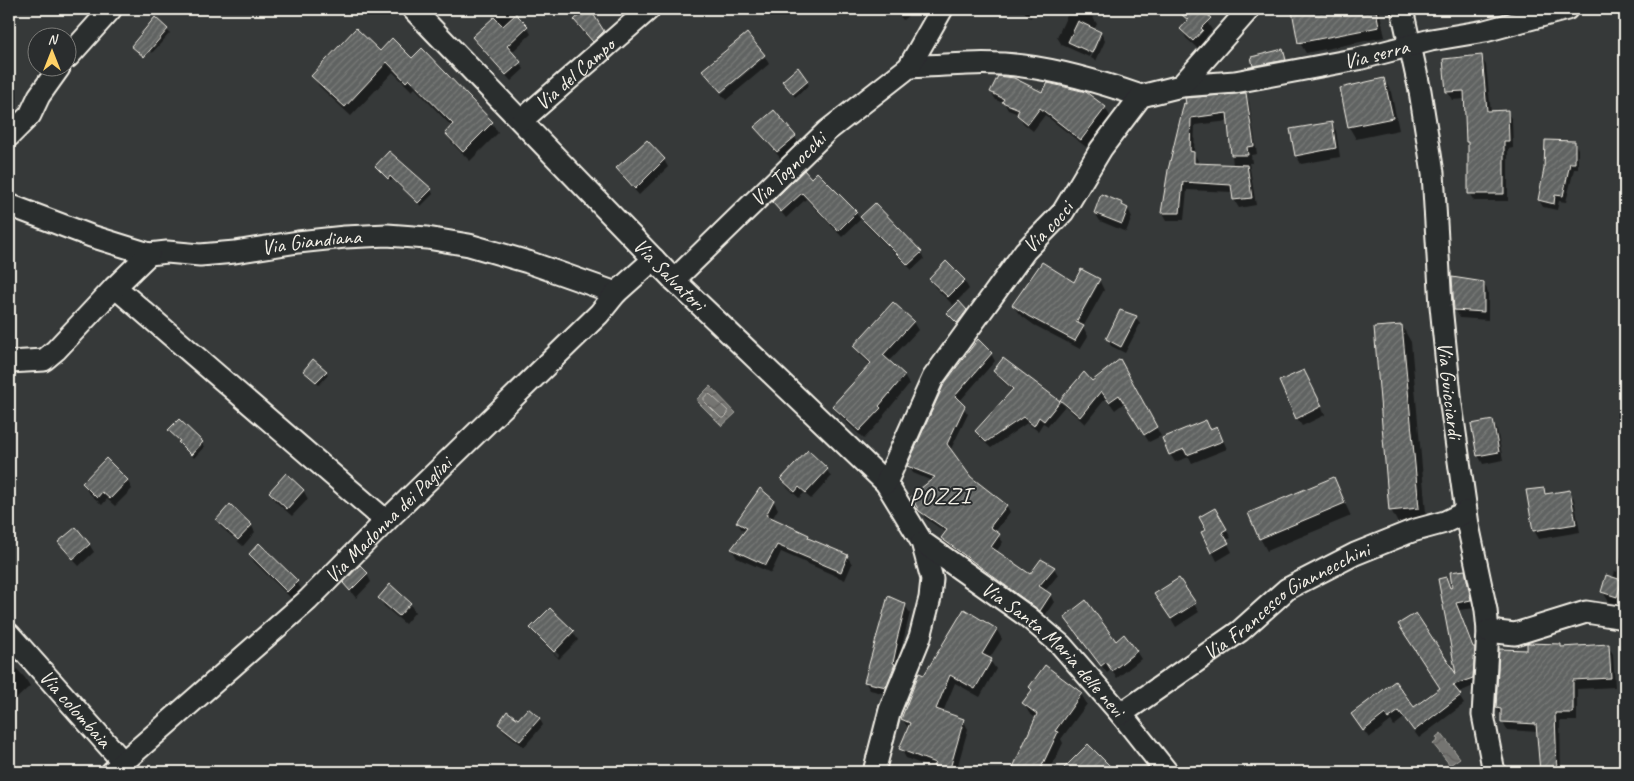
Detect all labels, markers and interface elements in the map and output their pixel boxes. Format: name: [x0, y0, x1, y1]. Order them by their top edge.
north arrow: [28, 28, 78, 78]
street label: Via del Campo: [529, 30, 622, 116]
text: N: [48, 31, 59, 48]
street label: Via serra: [1342, 33, 1413, 74]
street label: Via Tognocchi: [744, 124, 834, 212]
street label: Via cocci: [1017, 194, 1081, 258]
street label: Via Giandiana: [260, 223, 364, 261]
street label: Via Salvatori: [628, 233, 713, 318]
street label: Via Guicciardi: [1432, 341, 1469, 443]
street label: Via Madonna dei Pagliai: [319, 449, 459, 589]
district label: POZZI: [909, 481, 975, 511]
street label: Via Francesco Giannecchini: [1198, 535, 1376, 666]
street label: Via Santa Maria delle nevi: [977, 575, 1132, 724]
street label: Via colombaia: [34, 664, 118, 755]

